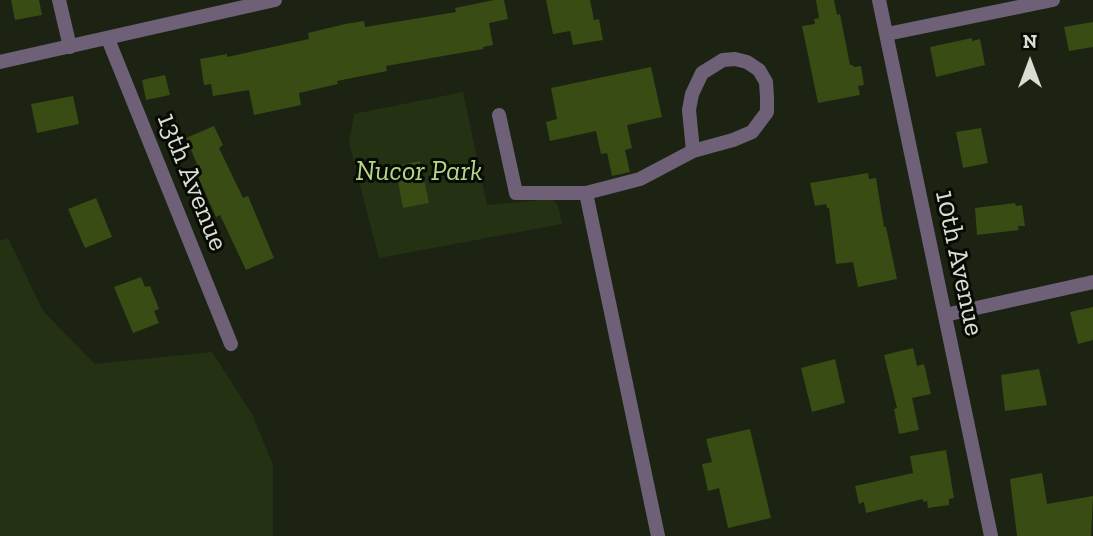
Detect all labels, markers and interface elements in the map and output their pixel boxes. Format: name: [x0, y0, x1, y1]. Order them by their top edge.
north arrow: [995, 28, 1065, 98]
text: N: [1023, 30, 1037, 53]
street label: 13th Avenue: [149, 108, 235, 256]
park label: Nucor Park: [355, 155, 483, 189]
street label: 10th Avenue: [927, 187, 991, 339]

